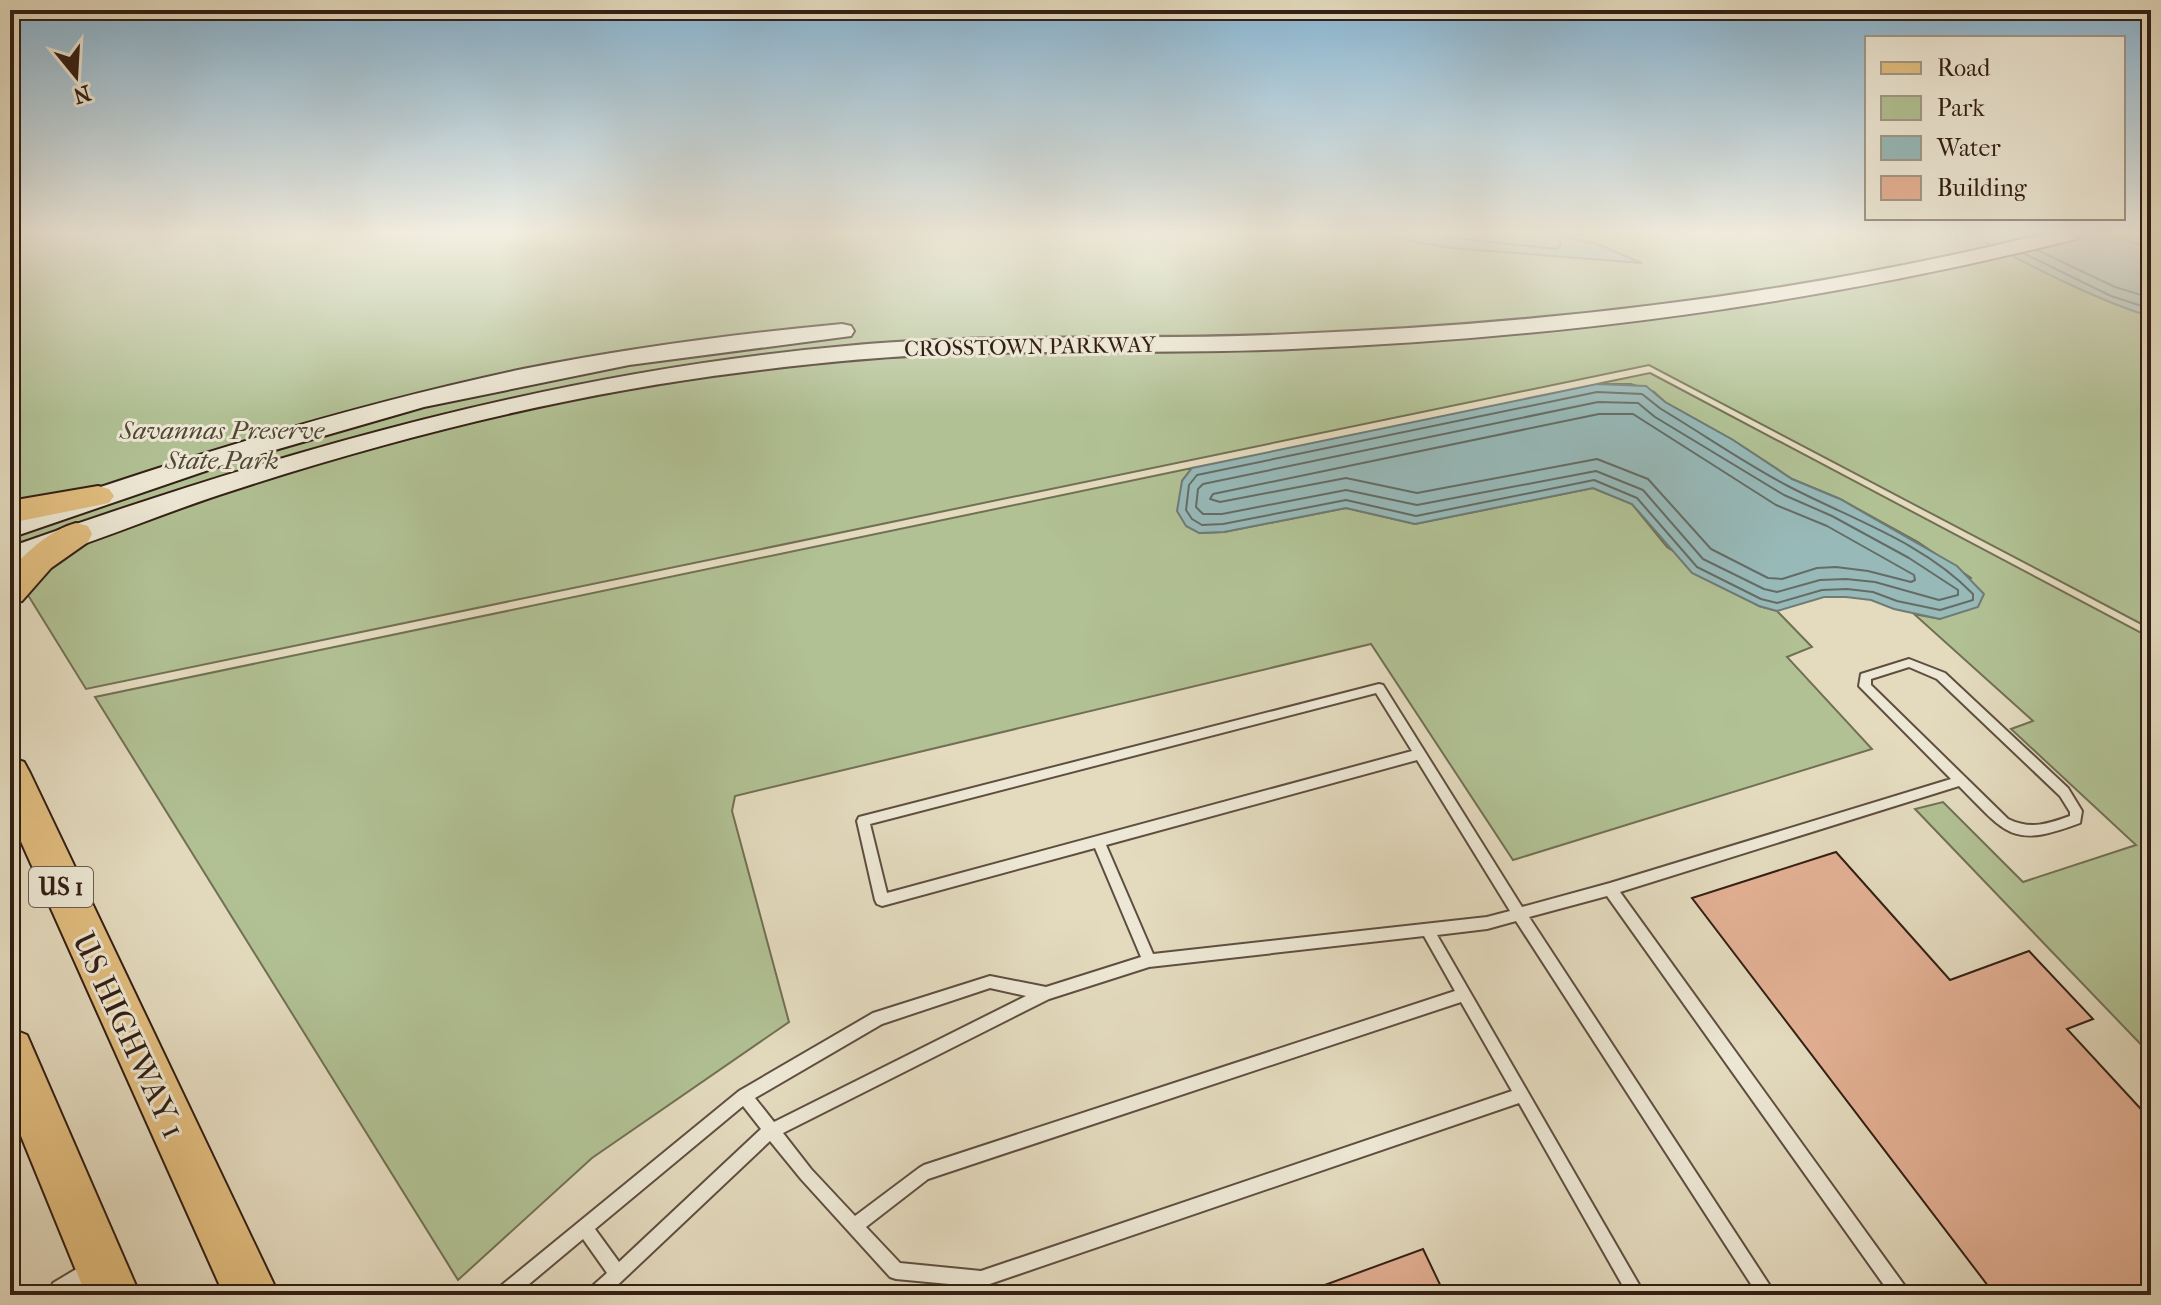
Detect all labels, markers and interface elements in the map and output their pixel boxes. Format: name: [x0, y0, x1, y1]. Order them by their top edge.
north arrow: [36, 36, 116, 116]
legend: [1865, 36, 2125, 220]
text: Road: [1937, 54, 1991, 82]
text: N: [70, 79, 94, 109]
text: Park: [1937, 94, 1985, 122]
text: Water: [1936, 134, 2001, 162]
text: Building: [1937, 174, 2028, 202]
street label: CROSSTOWN PARKWAY: [904, 332, 1157, 362]
park label: Savannas Preserve State Park: [119, 415, 326, 476]
road number: US 1: [29, 867, 93, 907]
street label: US HIGHWAY 1: [65, 926, 192, 1144]

